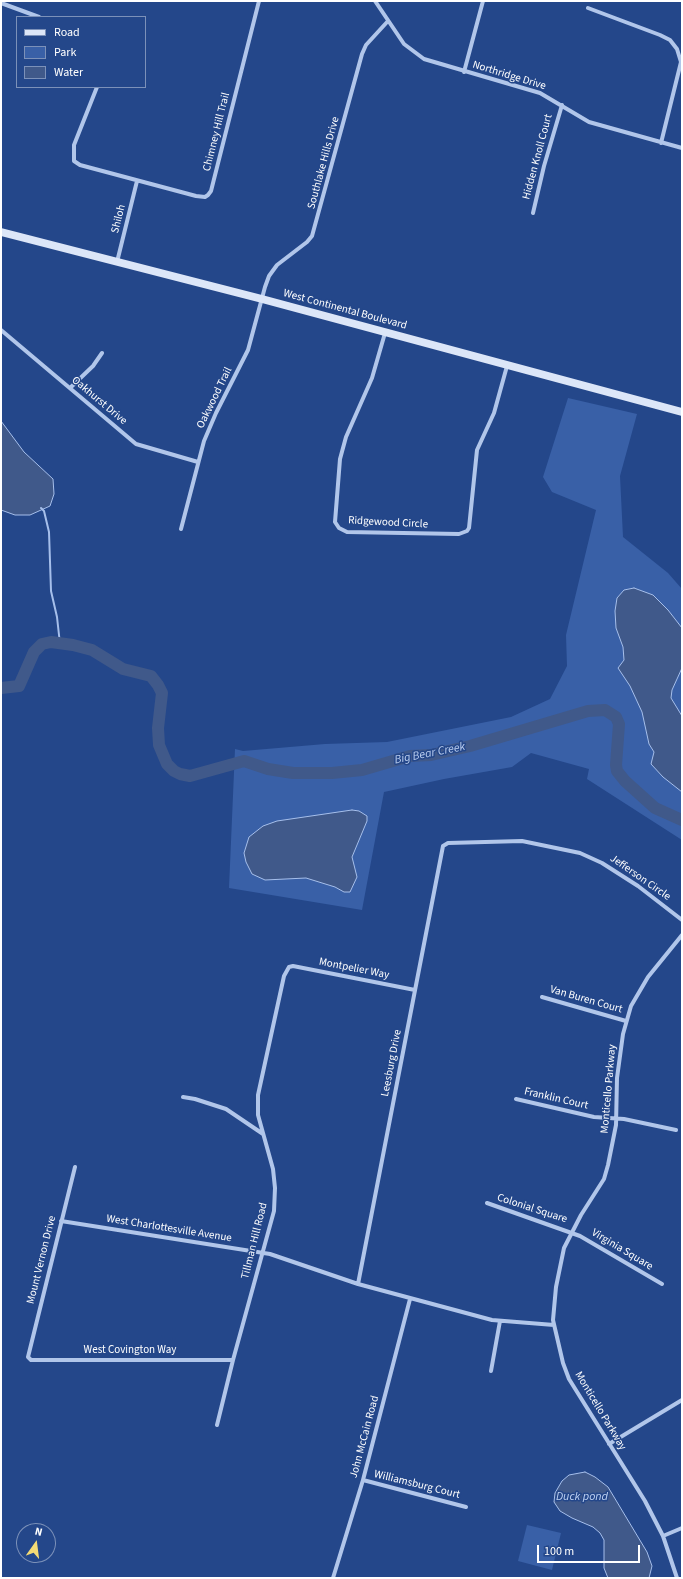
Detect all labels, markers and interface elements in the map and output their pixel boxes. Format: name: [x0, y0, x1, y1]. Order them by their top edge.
legend: [16, 16, 146, 88]
text: Road: [54, 24, 80, 41]
text: Park: [54, 44, 76, 61]
street label: Northridge Drive: [471, 59, 547, 93]
text: Water: [54, 64, 83, 81]
street label: Chimney Hill Trail: [201, 91, 233, 173]
street label: Hidden Knoll Court: [520, 113, 556, 201]
street label: Southlake Hills Drive: [305, 115, 343, 211]
street label: Shiloh: [109, 203, 129, 235]
street label: West Continental Boulevard: [282, 287, 408, 333]
street label: Oakwood Trail: [195, 365, 235, 431]
street label: Oakhurst Drive: [69, 374, 129, 428]
street label: Ridgewood Circle: [348, 514, 428, 532]
water label: Big Bear Creek: [393, 740, 467, 768]
street label: Jefferson Circle: [607, 852, 673, 904]
street label: Montpelier Way: [318, 956, 390, 982]
street label: Van Buren Court: [548, 983, 624, 1017]
street label: Leesburg Drive: [379, 1028, 405, 1098]
street label: Monticello Parkway: [599, 1044, 619, 1134]
street label: Franklin Court: [523, 1085, 589, 1113]
street label: Colonial Square: [495, 1191, 569, 1227]
street label: Tillman Hill Road: [239, 1201, 271, 1281]
street label: West Charlottesville Avenue: [105, 1213, 233, 1245]
street label: Mount Vernon Drive: [25, 1214, 59, 1306]
street label: Virginia Square: [589, 1226, 655, 1274]
street label: West Covington Way: [84, 1344, 176, 1358]
street label: Monticello Parkway: [571, 1369, 629, 1453]
street label: John McCain Road: [348, 1394, 382, 1480]
street label: Williamsburg Court: [373, 1468, 461, 1502]
water label: Duck pond: [556, 1490, 608, 1504]
north arrow: [16, 1523, 56, 1563]
text: N: [33, 1524, 44, 1540]
scale bar: [539, 1537, 642, 1563]
text: 100 m: [544, 1543, 574, 1560]

